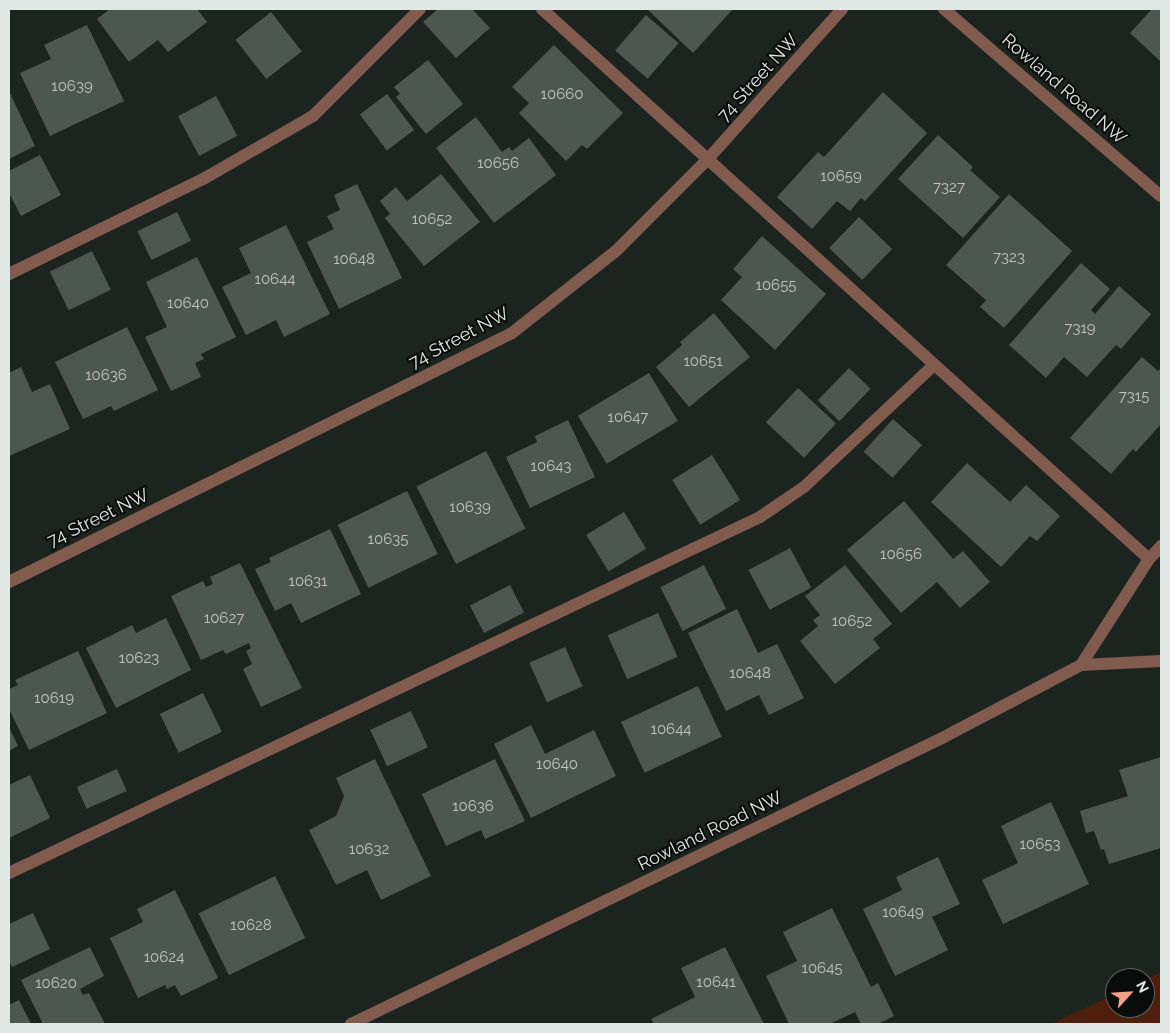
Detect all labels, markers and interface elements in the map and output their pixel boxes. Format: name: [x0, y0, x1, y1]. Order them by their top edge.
street label: Rowland Road NW: [997, 29, 1131, 149]
street label: 74 Street NW: [713, 30, 803, 126]
house number: 10639: [51, 78, 93, 96]
house number: 10660: [541, 86, 583, 104]
house number: 10656: [477, 155, 519, 173]
house number: 10659: [820, 168, 862, 186]
house number: 7327: [933, 179, 965, 197]
house number: 10652: [412, 211, 452, 229]
house number: 7323: [993, 249, 1025, 267]
house number: 10648: [333, 251, 375, 269]
house number: 10644: [254, 271, 296, 289]
house number: 10655: [756, 277, 796, 295]
house number: 10640: [167, 295, 209, 313]
street label: 74 Street NW: [405, 303, 513, 373]
house number: 7319: [1064, 320, 1096, 338]
house number: 10651: [683, 353, 723, 371]
house number: 10636: [85, 367, 127, 385]
house number: 7315: [1119, 388, 1149, 406]
house number: 10647: [608, 409, 648, 427]
house number: 10643: [531, 458, 571, 476]
street label: 74 Street NW: [44, 484, 152, 552]
house number: 10639: [449, 499, 491, 517]
house number: 10635: [368, 531, 408, 549]
house number: 10656: [880, 546, 922, 564]
house number: 10631: [288, 573, 328, 591]
house number: 10627: [204, 610, 244, 628]
house number: 10652: [832, 613, 872, 631]
house number: 10623: [119, 650, 159, 668]
house number: 10648: [729, 665, 771, 683]
house number: 10619: [34, 690, 74, 708]
house number: 10644: [650, 721, 692, 739]
house number: 10640: [536, 756, 578, 774]
street label: Rowland Road NW: [634, 787, 786, 875]
house number: 10636: [452, 798, 494, 816]
house number: 10653: [1020, 836, 1060, 854]
house number: 10632: [349, 841, 389, 859]
house number: 10649: [882, 904, 924, 922]
house number: 10628: [230, 917, 272, 935]
house number: 10624: [144, 949, 184, 967]
house number: 10645: [801, 960, 843, 978]
north arrow: [1105, 968, 1155, 1018]
house number: 10641: [696, 974, 736, 992]
house number: 10620: [35, 975, 77, 993]
text: N: [1133, 979, 1152, 995]

